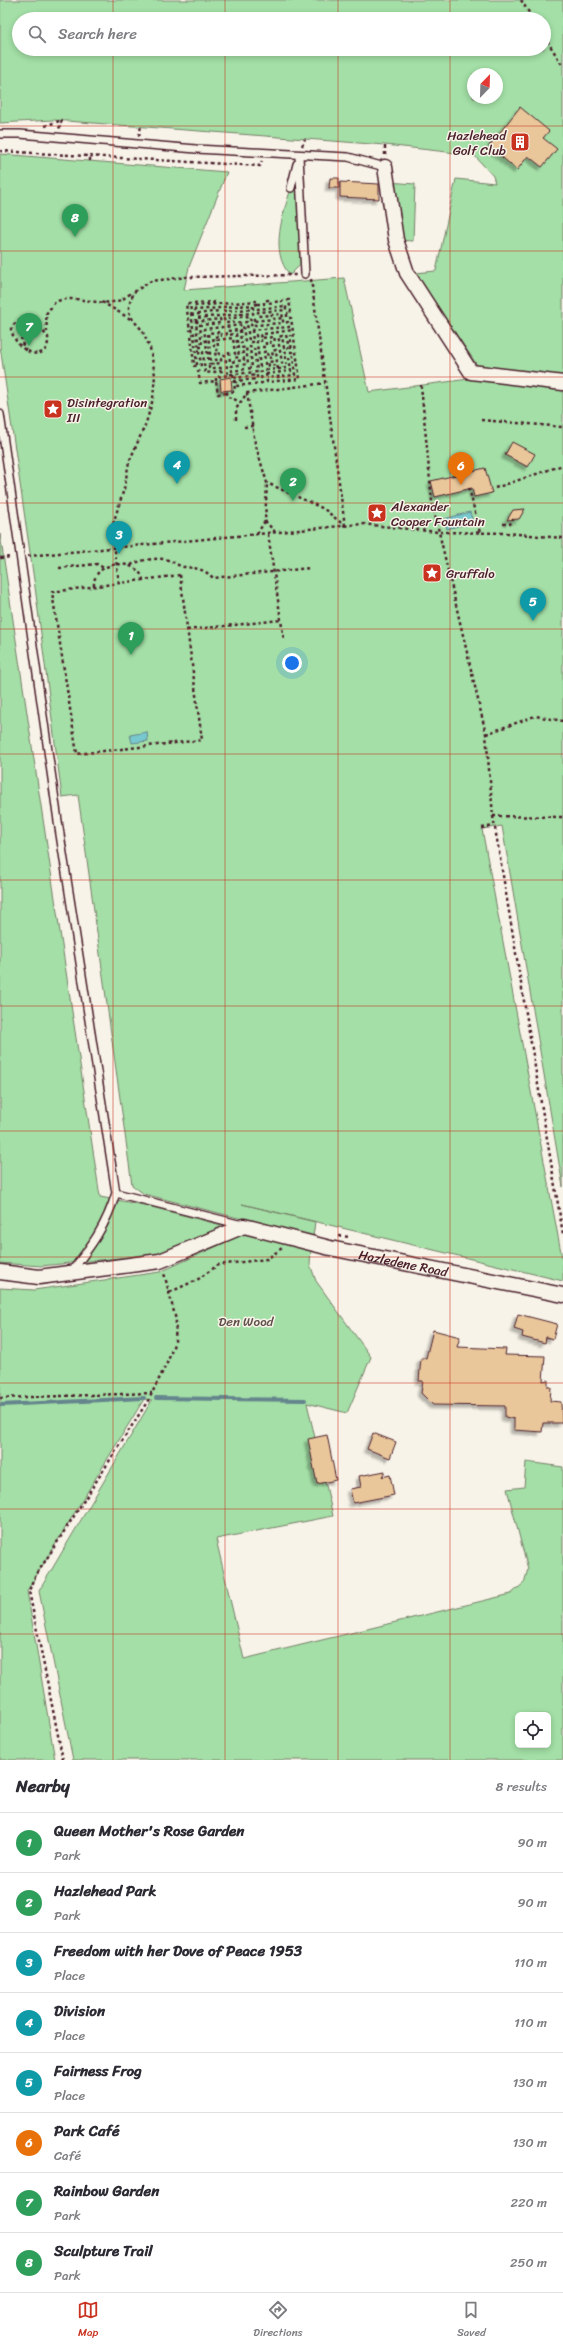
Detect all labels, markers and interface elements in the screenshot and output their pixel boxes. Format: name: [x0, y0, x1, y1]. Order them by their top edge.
search box: [12, 12, 551, 56]
text: Search here: [58, 21, 137, 47]
icon: search: [26, 23, 48, 45]
north arrow: [467, 68, 503, 104]
place label: Hazlehead Golf Club: [447, 124, 507, 162]
building icon: Hazlehead Golf Club: [509, 131, 531, 153]
pin: 8: [62, 204, 88, 237]
pin: 7: [16, 313, 42, 346]
place label: Disintegration III: [66, 391, 147, 429]
place icon: Disintegration III: [42, 398, 64, 420]
pin: 4: [164, 451, 190, 484]
pin: 6: [448, 452, 474, 485]
pin: 2: [280, 468, 306, 501]
place label: Alexander Cooper Fountain: [390, 495, 485, 533]
place icon: Alexander Cooper Fountain: [366, 502, 388, 524]
pin: 3: [106, 521, 132, 554]
place icon: Gruffalo: [421, 562, 443, 584]
place label: Gruffalo: [446, 562, 495, 585]
pin: 5: [520, 588, 546, 621]
pin: 1: [118, 622, 144, 655]
your location: [282, 653, 302, 673]
street label: Hazledene Road: [357, 1243, 451, 1284]
park label: Den Wood: [219, 1310, 275, 1333]
map controls: [515, 1712, 551, 1748]
button: locate: [515, 1712, 551, 1748]
text: Nearby: [16, 1771, 70, 1801]
text: 8 results: [495, 1775, 547, 1798]
text: Queen Mother's Rose Garden: [54, 1818, 244, 1844]
text: 1: [26, 1831, 32, 1854]
text: 90 m: [517, 1831, 547, 1854]
text: Park: [54, 1844, 81, 1867]
text: Hazlehead Park: [54, 1878, 156, 1904]
text: 2: [25, 1891, 33, 1914]
text: 90 m: [517, 1891, 547, 1914]
text: Park: [54, 1904, 81, 1927]
text: Freedom with her Dove of Peace 1953: [54, 1938, 302, 1964]
text: 3: [25, 1951, 33, 1974]
text: 110 m: [514, 1951, 547, 1974]
text: Place: [54, 1964, 85, 1987]
text: Division: [54, 1998, 105, 2024]
text: 4: [25, 2011, 33, 2034]
text: 110 m: [514, 2011, 547, 2034]
text: Place: [54, 2024, 85, 2047]
text: Fairness Frog: [54, 2058, 142, 2084]
text: 5: [25, 2071, 33, 2094]
text: 130 m: [513, 2071, 547, 2094]
text: Place: [54, 2084, 85, 2107]
text: Park Café: [54, 2118, 120, 2144]
text: 6: [25, 2131, 33, 2154]
text: 130 m: [513, 2131, 547, 2154]
text: Café: [54, 2144, 81, 2167]
text: Rainbow Garden: [54, 2178, 159, 2204]
text: 7: [25, 2191, 33, 2214]
text: 220 m: [510, 2191, 547, 2214]
text: Park: [54, 2204, 81, 2227]
text: Sculpture Trail: [54, 2238, 153, 2264]
text: 8: [25, 2251, 33, 2274]
text: 250 m: [510, 2251, 547, 2274]
text: Park: [54, 2264, 81, 2287]
tab: Map: [77, 2299, 99, 2342]
tab: Directions: [253, 2299, 303, 2342]
tab: Saved: [457, 2299, 486, 2342]

